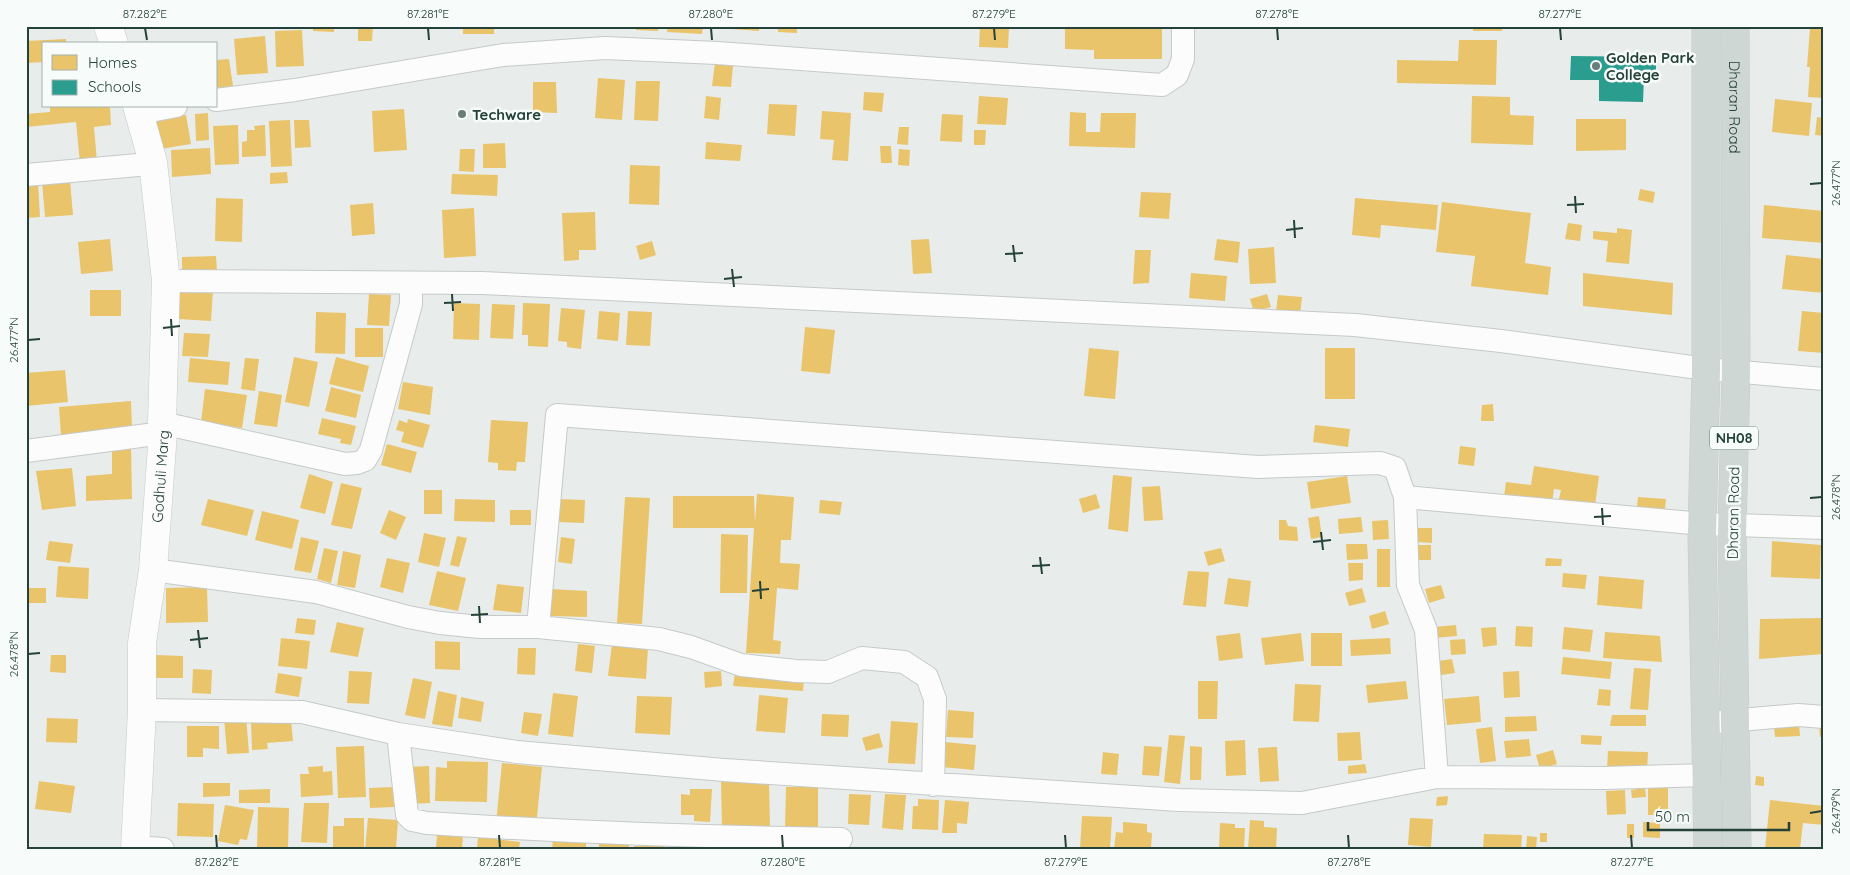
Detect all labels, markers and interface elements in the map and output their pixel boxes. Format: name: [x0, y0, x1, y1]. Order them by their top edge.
text: 87.282°E: [123, 6, 167, 21]
text: 87.281°E: [407, 6, 449, 21]
text: 87.280°E: [689, 6, 734, 21]
text: 87.279°E: [972, 6, 1016, 21]
text: 87.278°E: [1255, 6, 1299, 21]
text: 87.277°E: [1538, 6, 1582, 21]
legend: [42, 42, 218, 108]
place label: Golden Park College: [1606, 48, 1695, 84]
text: Homes: [88, 53, 137, 72]
marker: Golden Park College: [1590, 60, 1602, 72]
street label: Dharan Road: [1726, 60, 1745, 154]
text: Schools: [88, 77, 141, 96]
place label: Techware: [472, 105, 541, 124]
marker: Techware: [456, 108, 468, 120]
text: 26.477°N: [1828, 160, 1843, 206]
text: 26.477°N: [6, 317, 21, 363]
road number: NH08: [1710, 426, 1758, 449]
street label: Godhuli Marg: [147, 429, 173, 523]
street label: Dharan Road: [1723, 466, 1743, 560]
text: 26.478°N: [1828, 474, 1843, 520]
text: 26.478°N: [6, 631, 21, 677]
text: 26.479°N: [1828, 788, 1843, 834]
scale bar: [1648, 800, 1789, 832]
text: 50 m: [1655, 807, 1690, 826]
text: 87.282°E: [195, 854, 239, 869]
text: 87.281°E: [479, 854, 521, 869]
text: 87.280°E: [761, 854, 806, 869]
text: 87.279°E: [1044, 854, 1088, 869]
text: 87.278°E: [1327, 854, 1371, 869]
text: 87.277°E: [1610, 854, 1654, 869]

